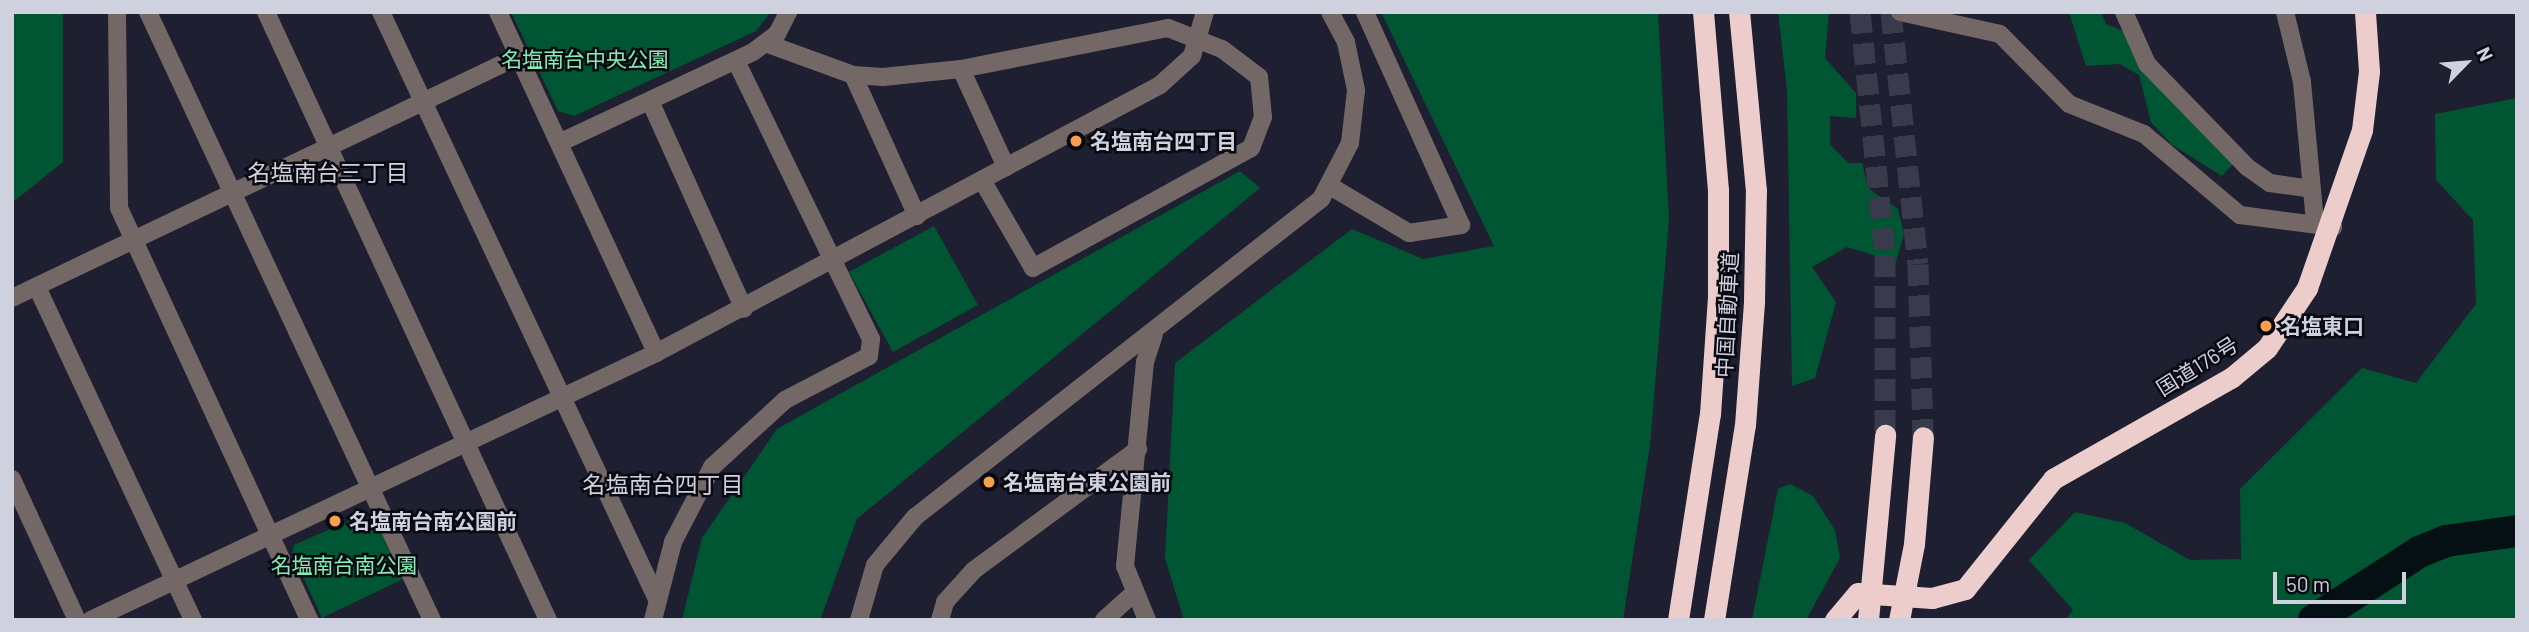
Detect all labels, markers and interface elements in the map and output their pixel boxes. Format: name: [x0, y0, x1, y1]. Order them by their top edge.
north arrow: [2431, 28, 2501, 98]
text: N: [2472, 43, 2499, 64]
park label: 名塩南台中央公園: [501, 46, 669, 72]
place label: 名塩南台四丁目: [1090, 128, 1237, 154]
marker: 名塩南台四丁目: [1068, 133, 1084, 149]
district label: 名塩南台三丁目: [248, 158, 408, 186]
street label: 中国自動車道: [1711, 251, 1743, 379]
place label: 名塩東口: [2280, 313, 2364, 339]
marker: 名塩東口: [2258, 318, 2274, 334]
street label: 国道176号: [2152, 331, 2242, 401]
place label: 名塩南台東公園前: [1003, 469, 1171, 495]
district label: 名塩南台四丁目: [583, 470, 743, 498]
marker: 名塩南台東公園前: [981, 474, 997, 490]
place label: 名塩南台南公園前: [349, 508, 517, 534]
marker: 名塩南台南公園前: [327, 513, 343, 529]
park label: 名塩南台南公園: [271, 552, 417, 578]
scale bar: [2277, 558, 2410, 602]
text: 50 m: [2286, 571, 2330, 596]

